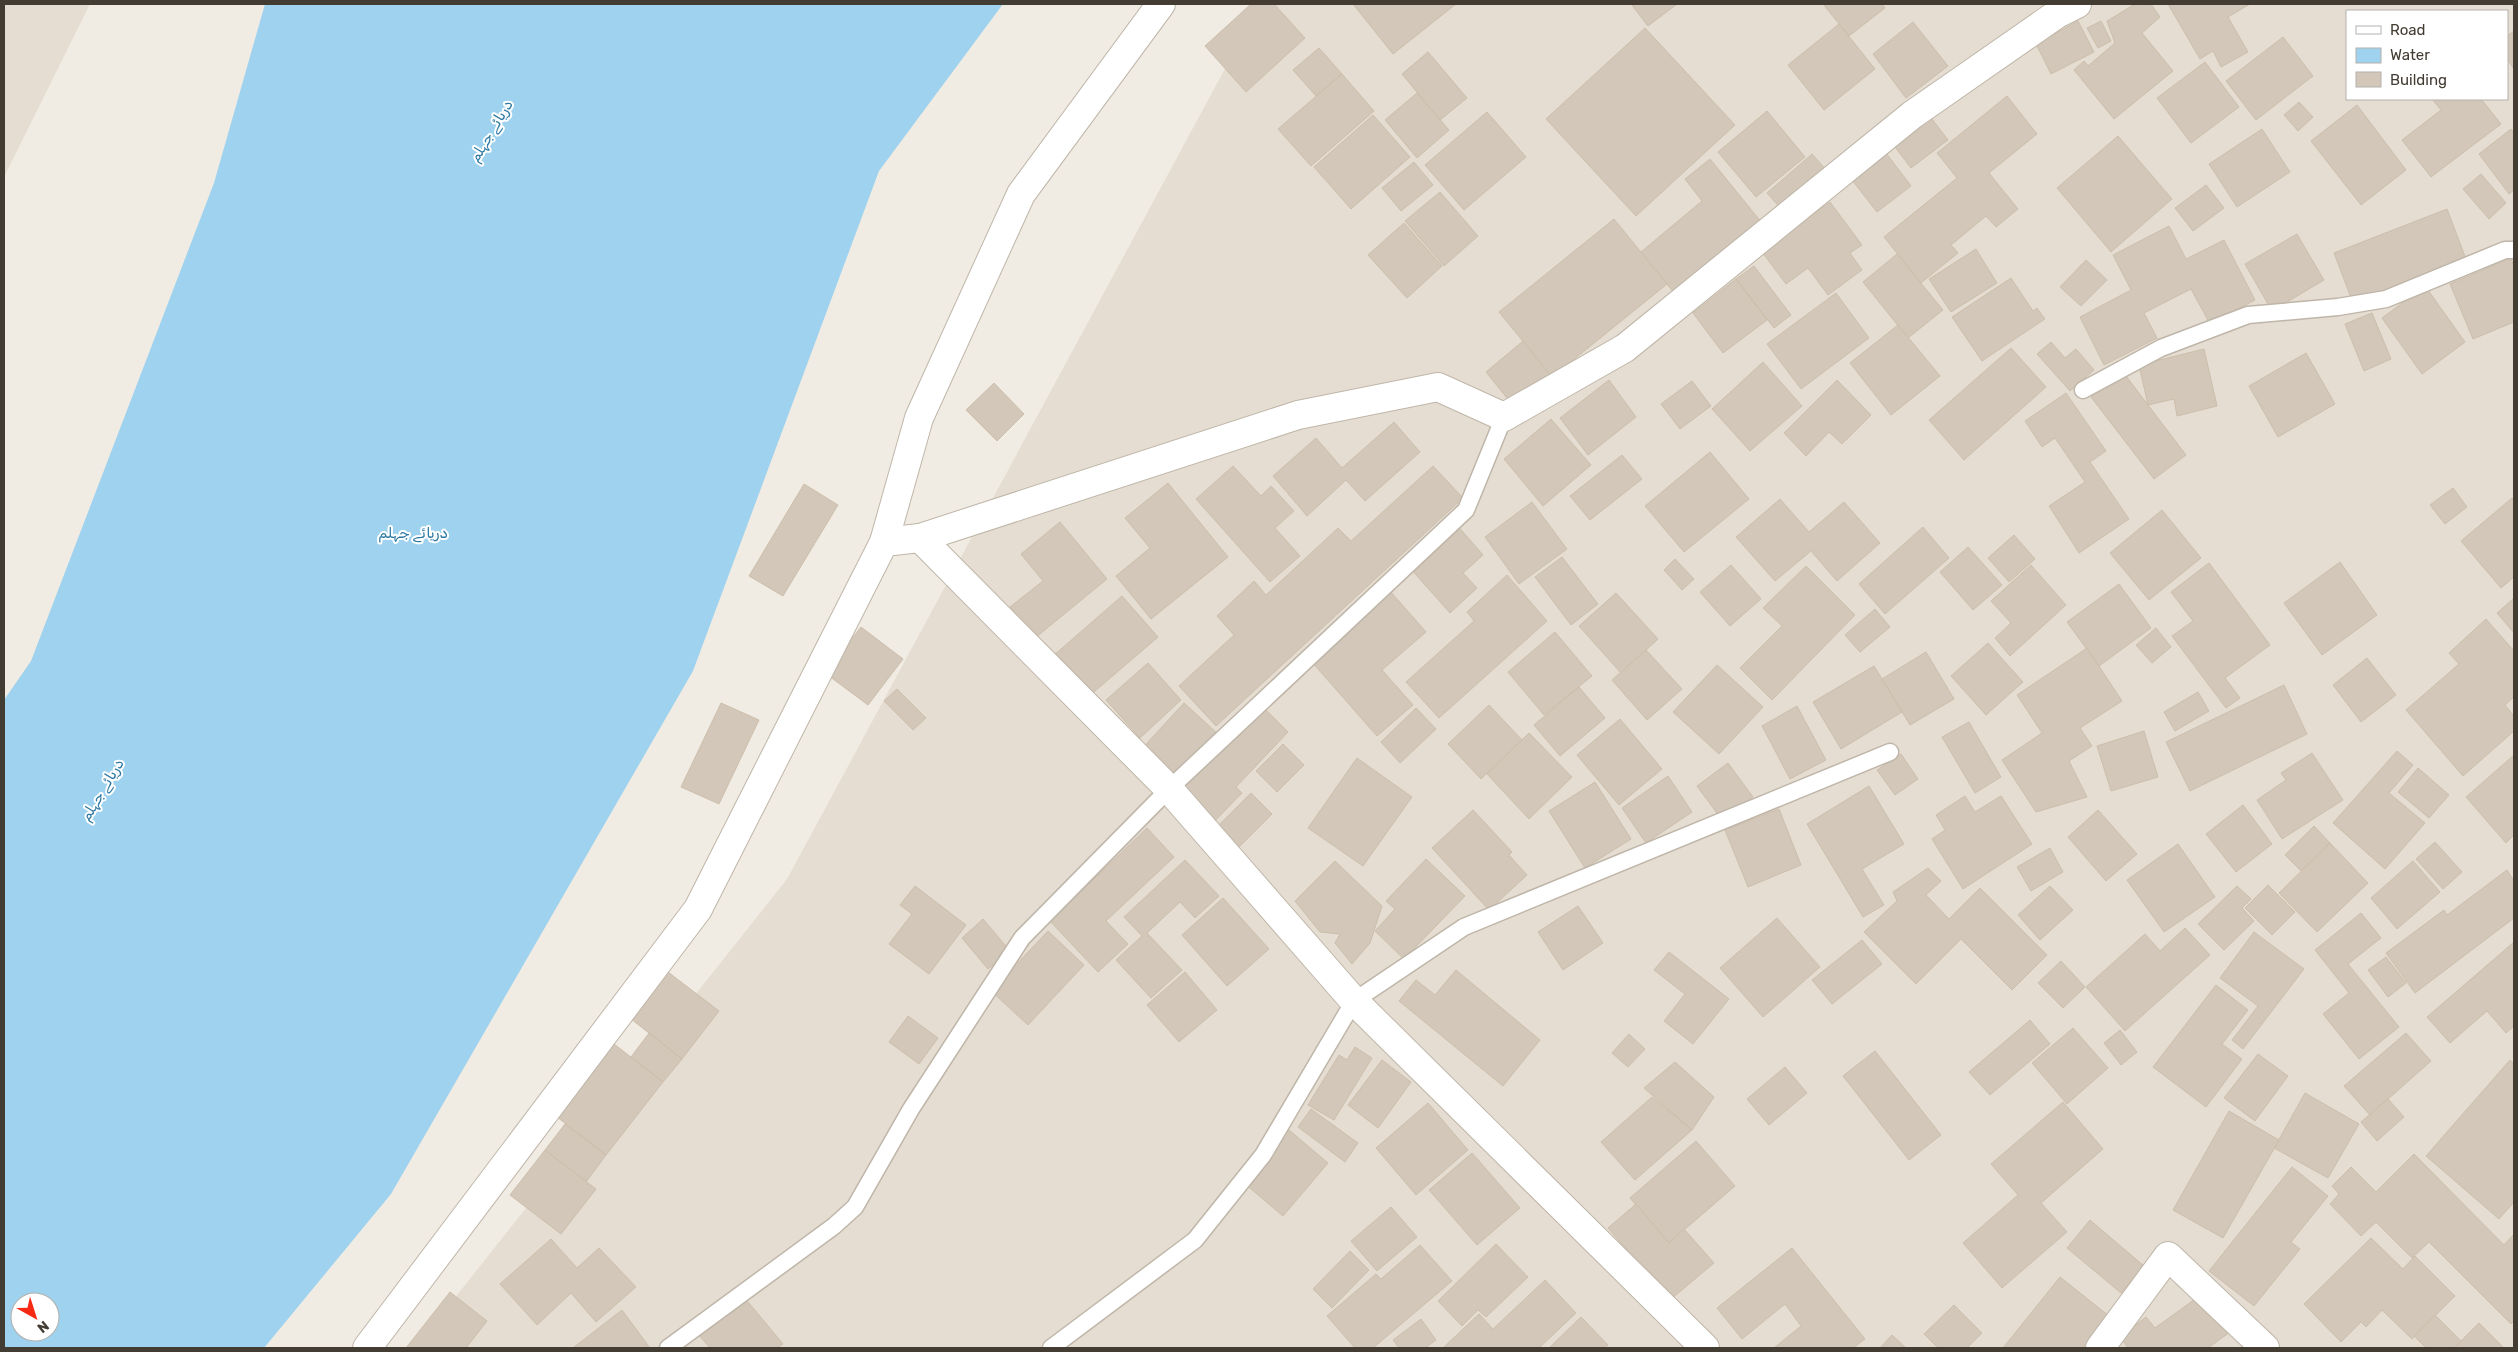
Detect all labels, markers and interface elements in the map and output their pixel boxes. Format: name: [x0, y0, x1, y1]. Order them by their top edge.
legend: [2346, 10, 2508, 100]
text: Road: [2390, 21, 2426, 39]
text: Water: [2390, 46, 2430, 64]
text: Building: [2390, 71, 2447, 89]
water label: دریائے جہلم: [465, 97, 517, 166]
water label: دریائے جہلم: [378, 524, 448, 543]
water label: دریائے جہلم: [76, 756, 128, 825]
north arrow: [10, 1292, 60, 1342]
text: N: [34, 1317, 52, 1336]

